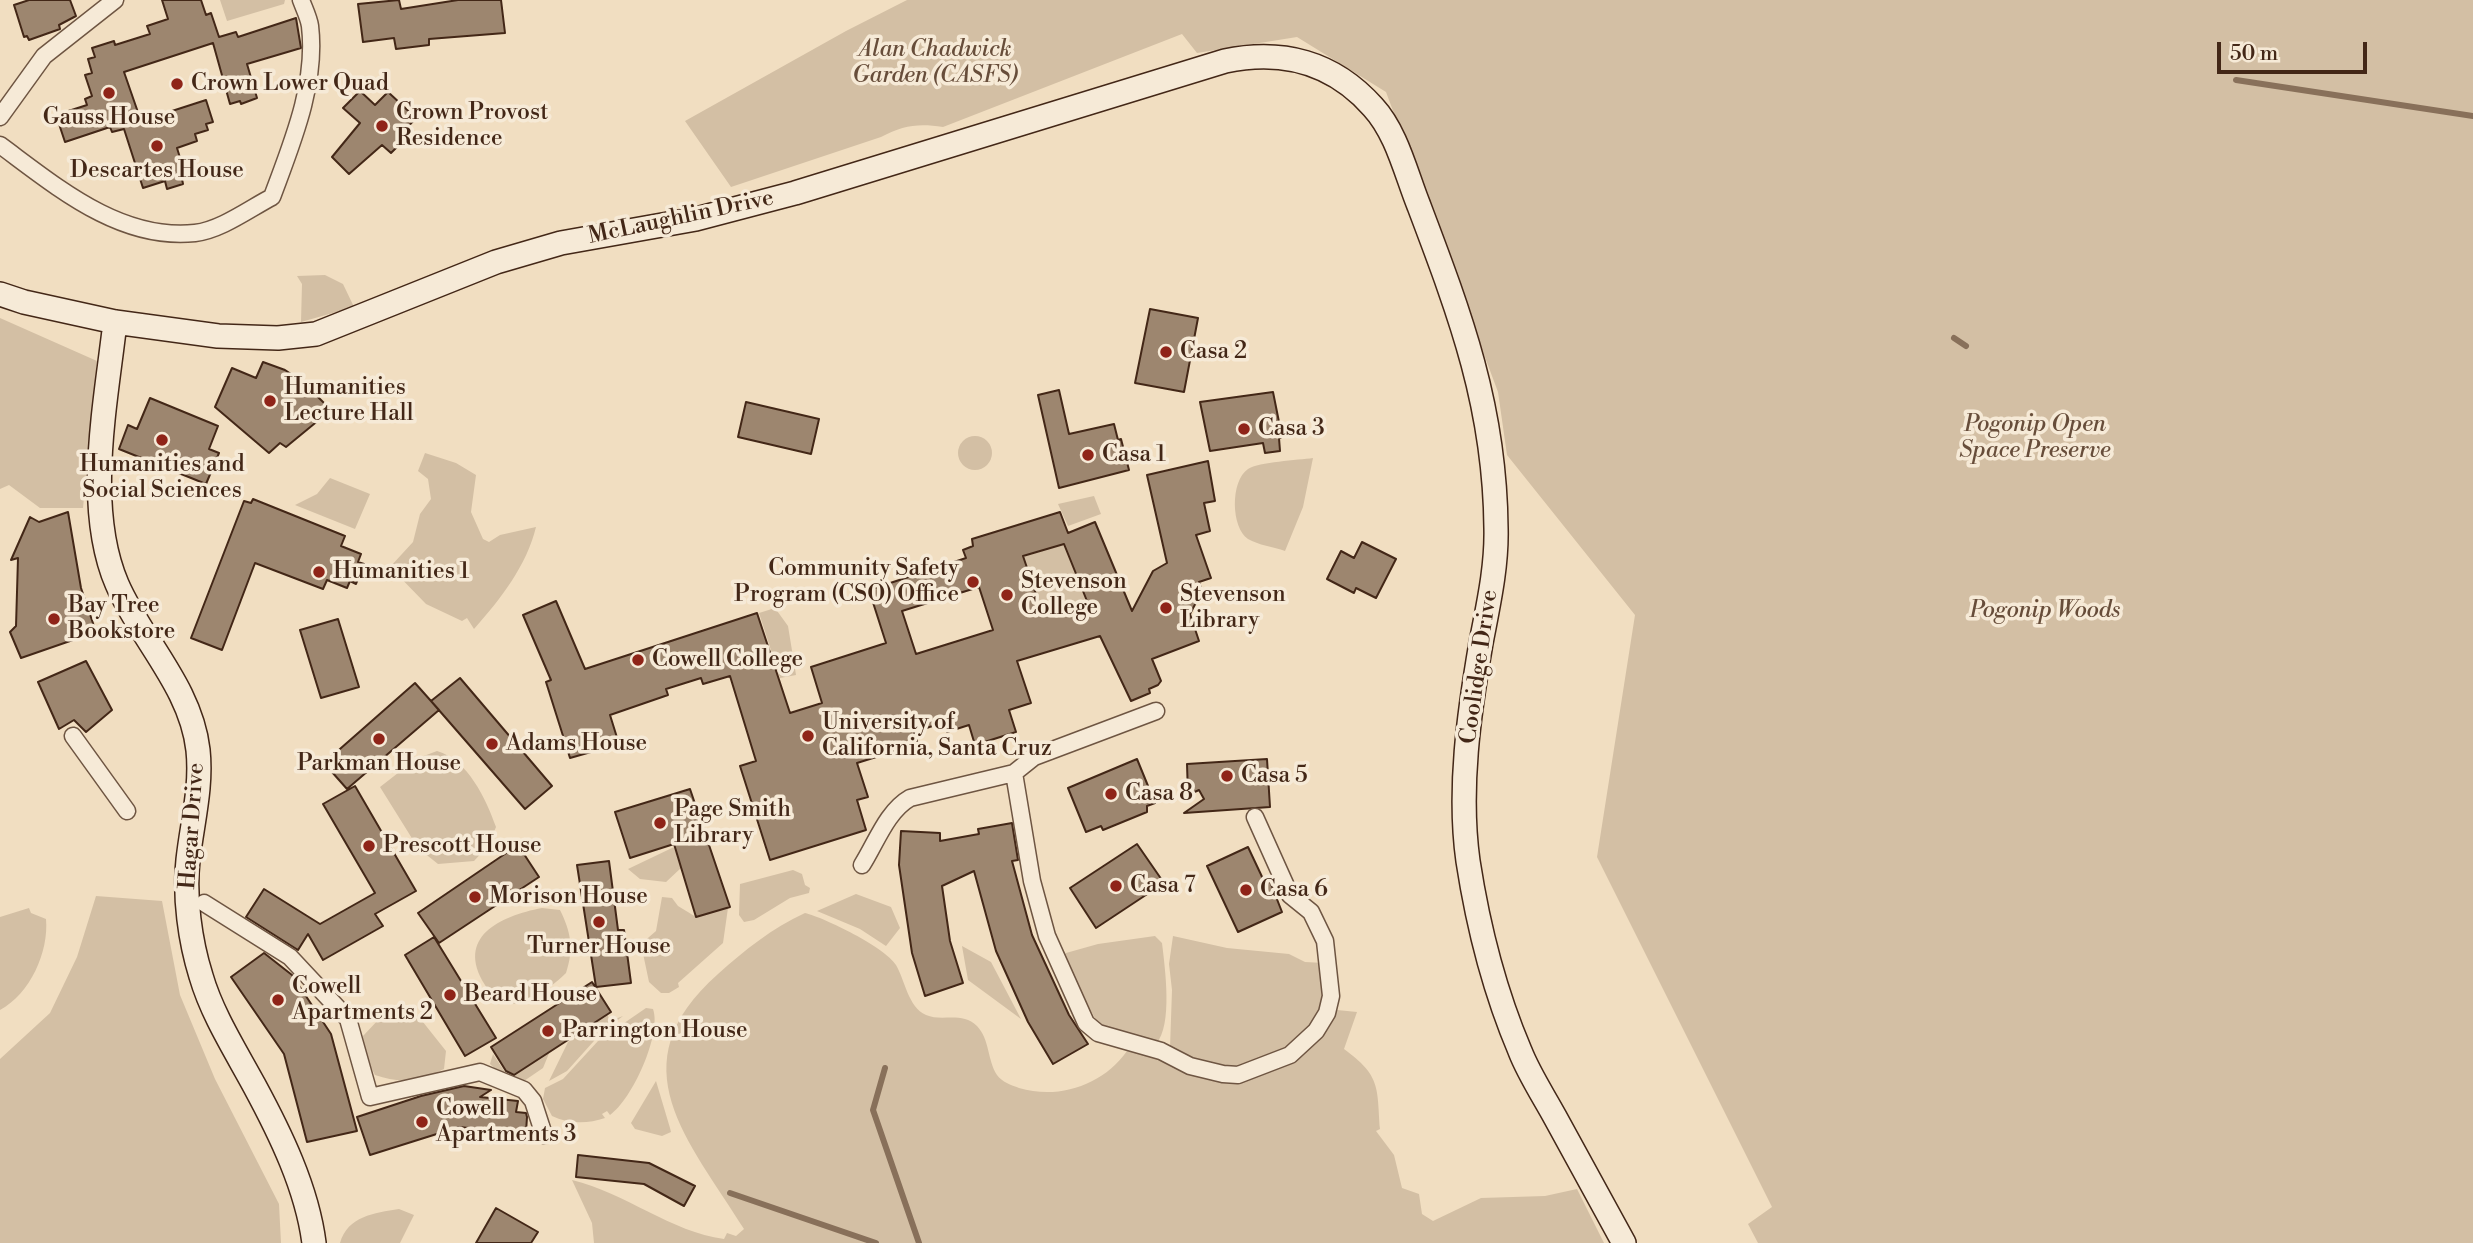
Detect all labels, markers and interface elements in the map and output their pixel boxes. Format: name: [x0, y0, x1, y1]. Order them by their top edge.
scale bar: [2221, 28, 2372, 72]
park label: Alan Chadwick Garden (CASFS): [852, 36, 1018, 90]
text: 50 m: [2230, 41, 2278, 67]
place label: Crown Lower Quad: [191, 70, 389, 98]
marker: Crown Lower Quad: [169, 76, 185, 92]
marker: Gauss House: [101, 85, 117, 101]
place label: Crown Provost Residence: [396, 99, 548, 153]
place label: Gauss House: [43, 104, 175, 132]
marker: Crown Provost Residence: [374, 118, 390, 134]
marker: Descartes House: [149, 138, 165, 154]
place label: Descartes House: [70, 157, 244, 185]
street label: McLaughlin Drive: [586, 185, 776, 251]
place label: Casa 2: [1180, 338, 1247, 366]
marker: Casa 2: [1158, 344, 1174, 360]
place label: Humanities Lecture Hall: [284, 374, 413, 428]
marker: Humanities Lecture Hall: [262, 393, 278, 409]
park label: Pogonip Open Space Preserve: [1959, 411, 2111, 465]
place label: Casa 3: [1258, 415, 1325, 443]
marker: Casa 3: [1236, 421, 1252, 437]
marker: Humanities and Social Sciences: [154, 432, 170, 448]
place label: Casa 1: [1102, 441, 1166, 469]
marker: Casa 1: [1080, 447, 1096, 463]
place label: Humanities and Social Sciences: [80, 451, 244, 505]
place label: Community Safety Program (CSO) Office: [734, 555, 959, 609]
place label: Humanities 1: [333, 558, 469, 586]
marker: Humanities 1: [311, 564, 327, 580]
place label: Stevenson College: [1021, 568, 1127, 622]
marker: Community Safety Program (CSO) Office: [965, 574, 981, 590]
place label: Stevenson Library: [1180, 581, 1286, 635]
marker: Stevenson College: [999, 587, 1015, 603]
street label: Coolidge Drive: [1456, 588, 1504, 746]
place label: Bay Tree Bookstore: [68, 592, 175, 646]
park label: Pogonip Woods: [1970, 597, 2120, 625]
marker: Stevenson Library: [1158, 600, 1174, 616]
marker: Bay Tree Bookstore: [46, 611, 62, 627]
place label: Cowell College: [652, 646, 803, 674]
marker: Cowell College: [630, 652, 646, 668]
place label: University of California, Santa Cruz: [822, 709, 1052, 763]
marker: University of California, Santa Cruz: [800, 728, 816, 744]
place label: Adams House: [506, 730, 647, 758]
marker: Parkman House: [371, 731, 387, 747]
marker: Adams House: [484, 736, 500, 752]
place label: Parkman House: [297, 750, 461, 778]
street label: Hagar Drive: [175, 762, 211, 890]
place label: Casa 5: [1241, 762, 1308, 790]
marker: Casa 5: [1219, 768, 1235, 784]
place label: Casa 8: [1125, 780, 1193, 808]
marker: Casa 8: [1103, 786, 1119, 802]
place label: Page Smith Library: [674, 796, 791, 850]
marker: Page Smith Library: [652, 815, 668, 831]
place label: Prescott House: [383, 832, 542, 860]
marker: Prescott House: [361, 838, 377, 854]
place label: Casa 7: [1130, 872, 1195, 900]
place label: Casa 6: [1260, 876, 1328, 904]
marker: Casa 7: [1108, 878, 1124, 894]
marker: Casa 6: [1238, 882, 1254, 898]
place label: Morison House: [489, 883, 648, 911]
marker: Morison House: [467, 889, 483, 905]
marker: Turner House: [591, 914, 607, 930]
place label: Turner House: [527, 933, 671, 961]
place label: Cowell Apartments 2: [292, 973, 433, 1027]
place label: Beard House: [464, 981, 597, 1009]
marker: Beard House: [442, 987, 458, 1003]
marker: Cowell Apartments 2: [270, 992, 286, 1008]
place label: Parrington House: [562, 1017, 748, 1045]
marker: Parrington House: [540, 1023, 556, 1039]
place label: Cowell Apartments 3: [436, 1095, 577, 1149]
marker: Cowell Apartments 3: [414, 1114, 430, 1130]

